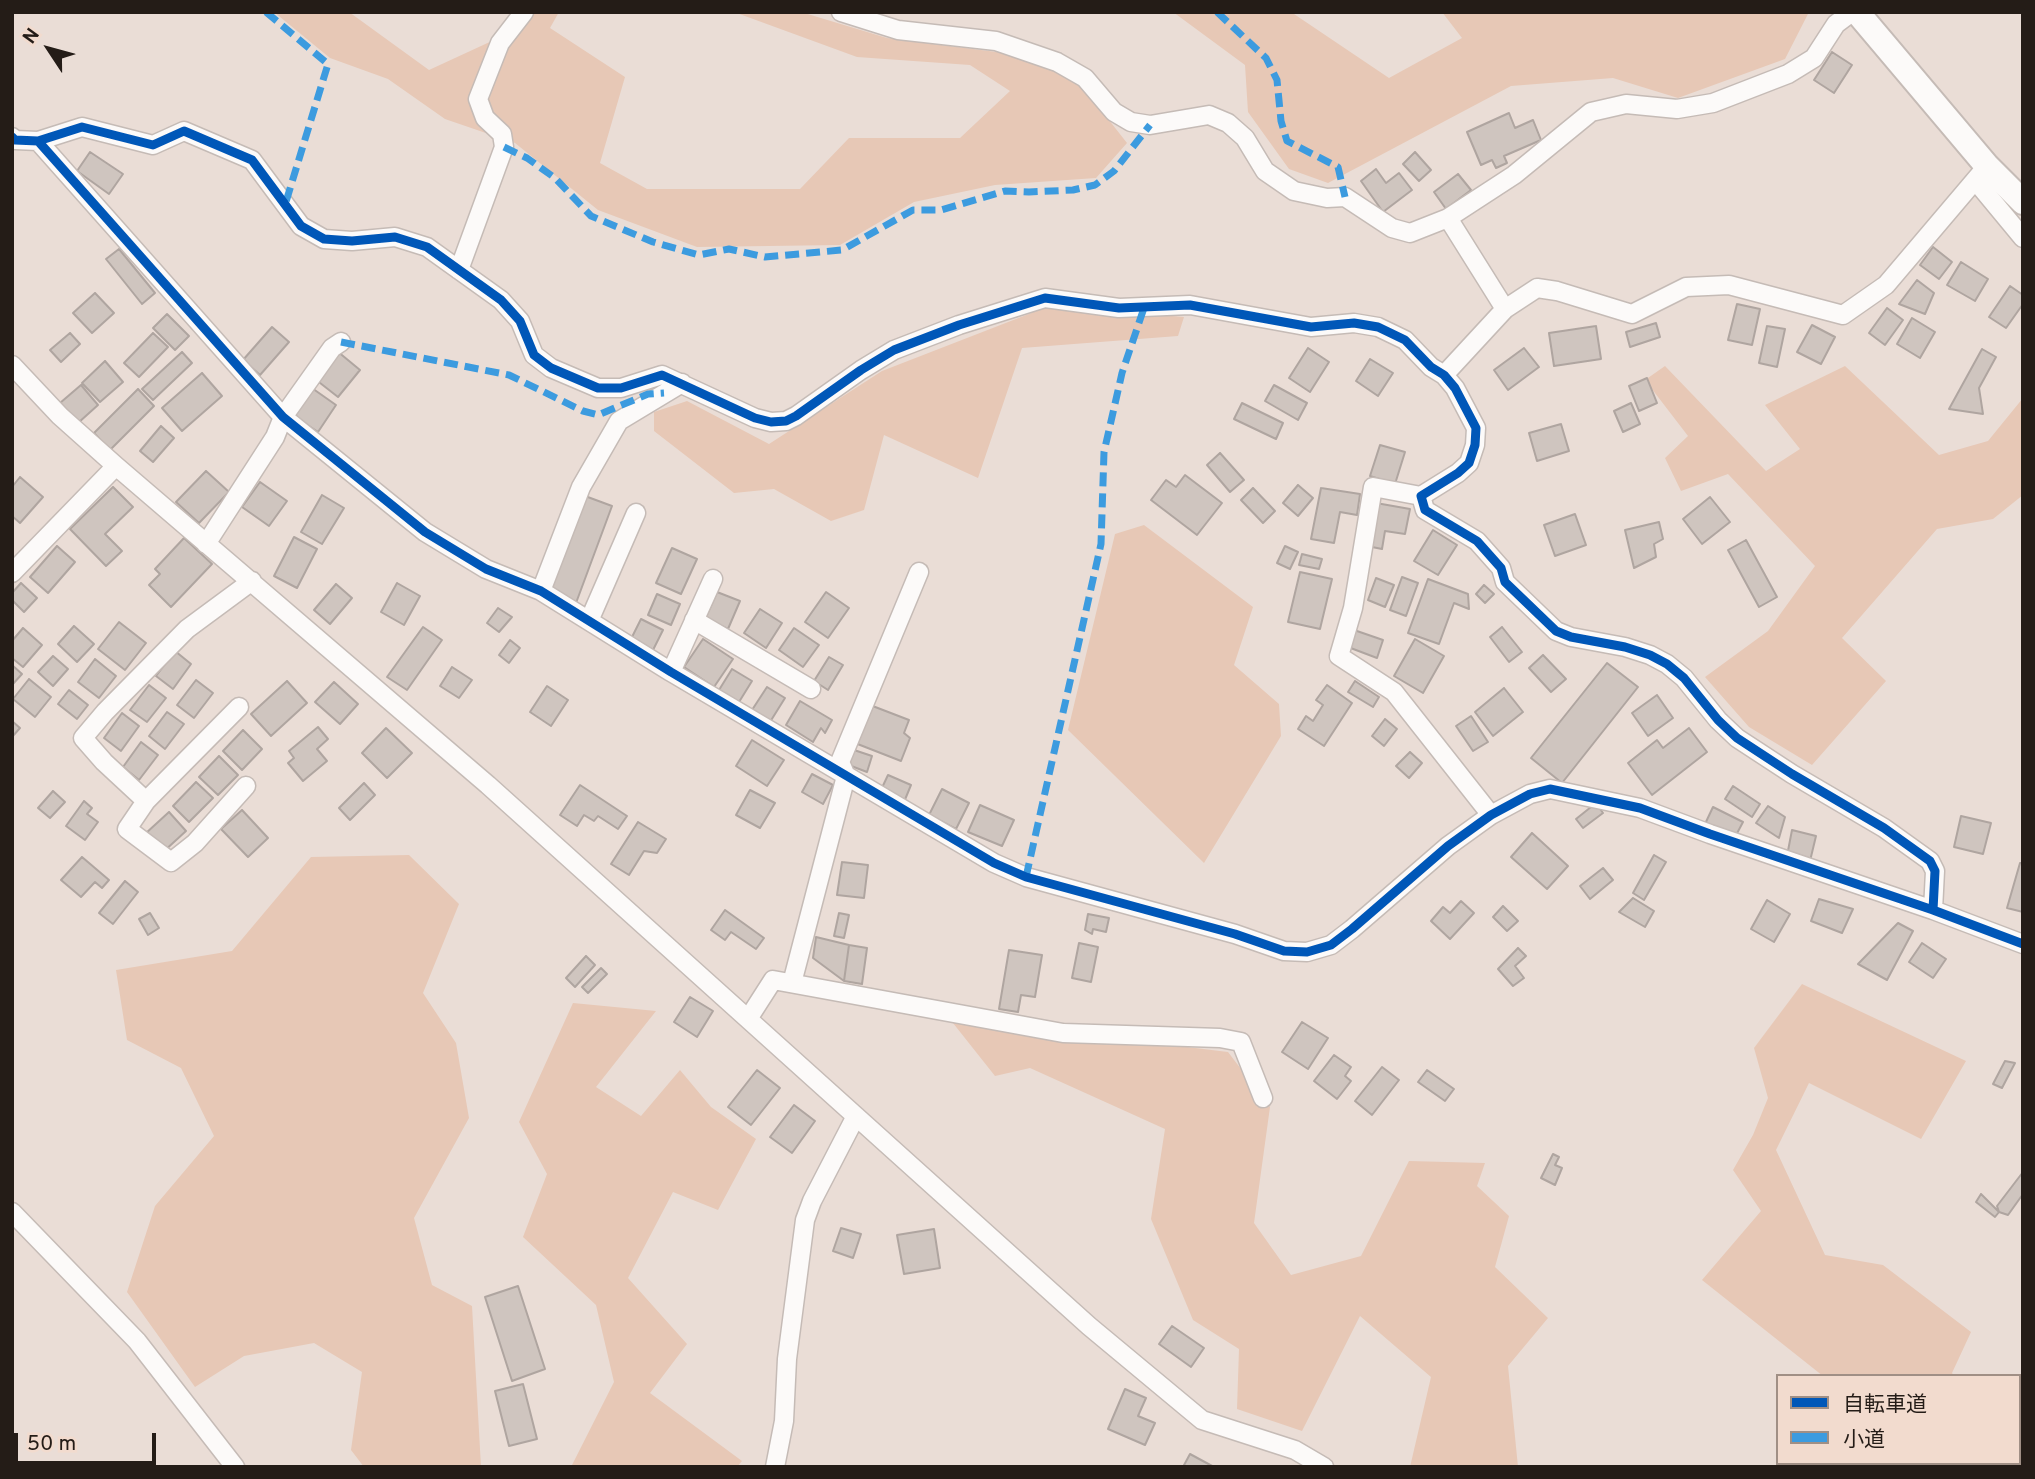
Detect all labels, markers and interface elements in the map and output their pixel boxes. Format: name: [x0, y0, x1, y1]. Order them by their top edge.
north arrow: [14, 14, 84, 84]
text: N: [18, 24, 46, 49]
legend: [1776, 1374, 2021, 1465]
text: 自転車道: [1843, 1392, 1927, 1419]
scale bar: [18, 1420, 159, 1464]
text: 小道: [1843, 1427, 1885, 1454]
text: 50 m: [27, 1431, 76, 1458]

